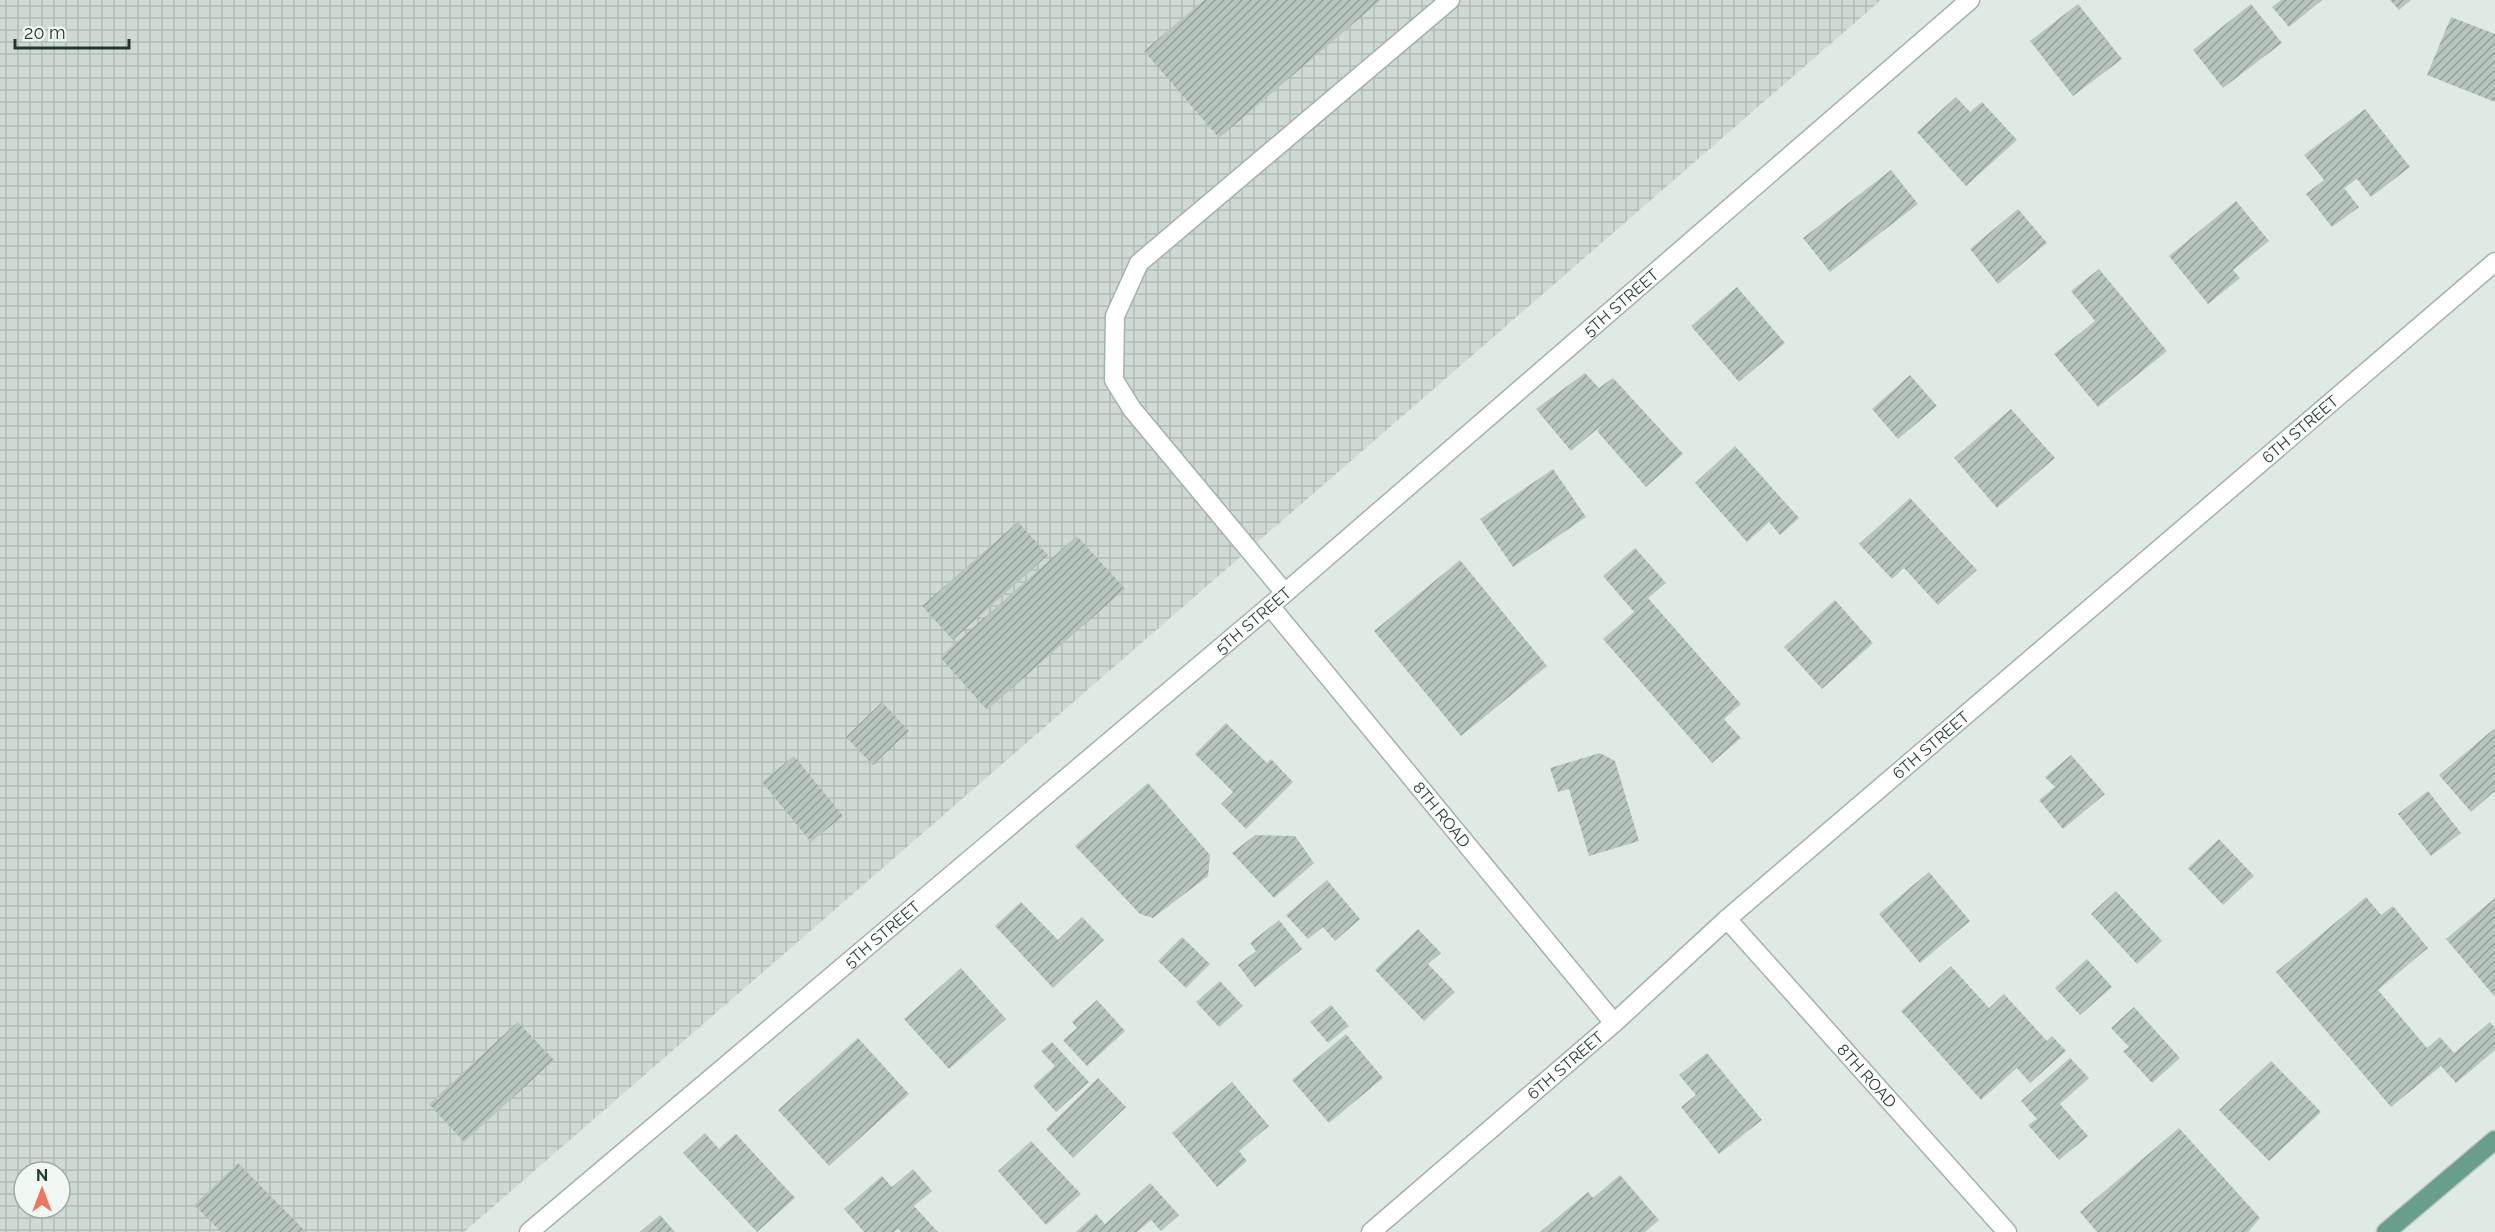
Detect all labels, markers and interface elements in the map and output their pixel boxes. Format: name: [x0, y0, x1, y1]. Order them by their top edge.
scale bar: [15, 12, 129, 50]
text: 20 m: [24, 22, 66, 43]
street label: 5TH STREET: [1580, 265, 1663, 340]
street label: 6TH STREET: [2258, 391, 2342, 467]
street label: 5TH STREET: [1212, 583, 1295, 658]
street label: 6TH STREET: [1889, 707, 1973, 783]
street label: 8TH ROAD: [1409, 778, 1474, 851]
street label: 5TH STREET: [841, 897, 924, 972]
street label: 6TH STREET: [1523, 1027, 1608, 1103]
street label: 8TH ROAD: [1833, 1040, 1900, 1112]
north arrow: [12, 1160, 72, 1220]
text: N: [36, 1166, 48, 1185]

